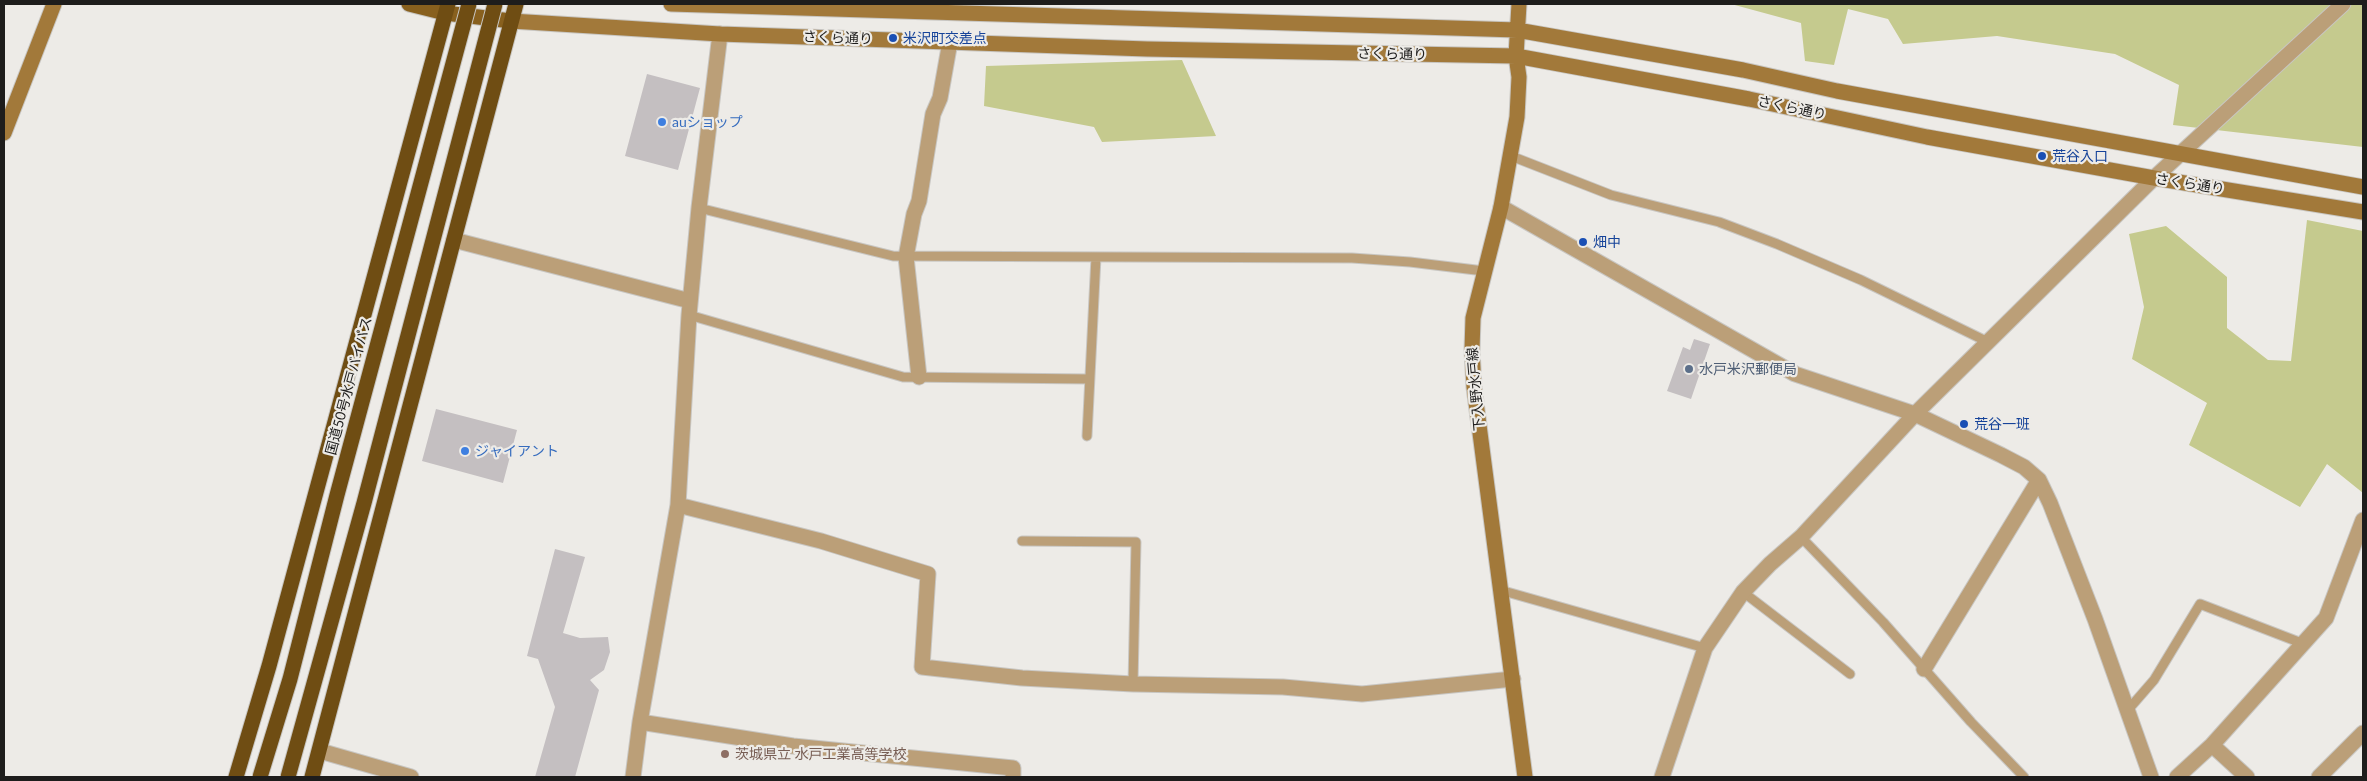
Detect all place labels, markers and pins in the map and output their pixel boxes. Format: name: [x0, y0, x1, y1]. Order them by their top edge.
place label: 米沢町交差点: [903, 30, 987, 46]
marker: 米沢町交差点: [887, 32, 899, 44]
place label: auショップ: [672, 114, 743, 130]
marker: auショップ: [656, 116, 668, 128]
place label: 荒谷入口: [2052, 148, 2108, 164]
marker: 荒谷入口: [2036, 150, 2048, 162]
place label: 畑中: [1593, 234, 1621, 250]
marker: 畑中: [1577, 236, 1589, 248]
place label: 水戸米沢郵便局: [1699, 361, 1797, 377]
marker: 水戸米沢郵便局: [1683, 363, 1695, 375]
place label: 荒谷一班: [1974, 416, 2030, 432]
marker: 荒谷一班: [1958, 418, 1970, 430]
place label: ジャイアント: [475, 443, 559, 459]
marker: ジャイアント: [459, 445, 471, 457]
place label: 茨城県立 水戸工業高等学校: [735, 746, 907, 762]
marker: 茨城県立 水戸工業高等学校: [719, 748, 731, 760]

